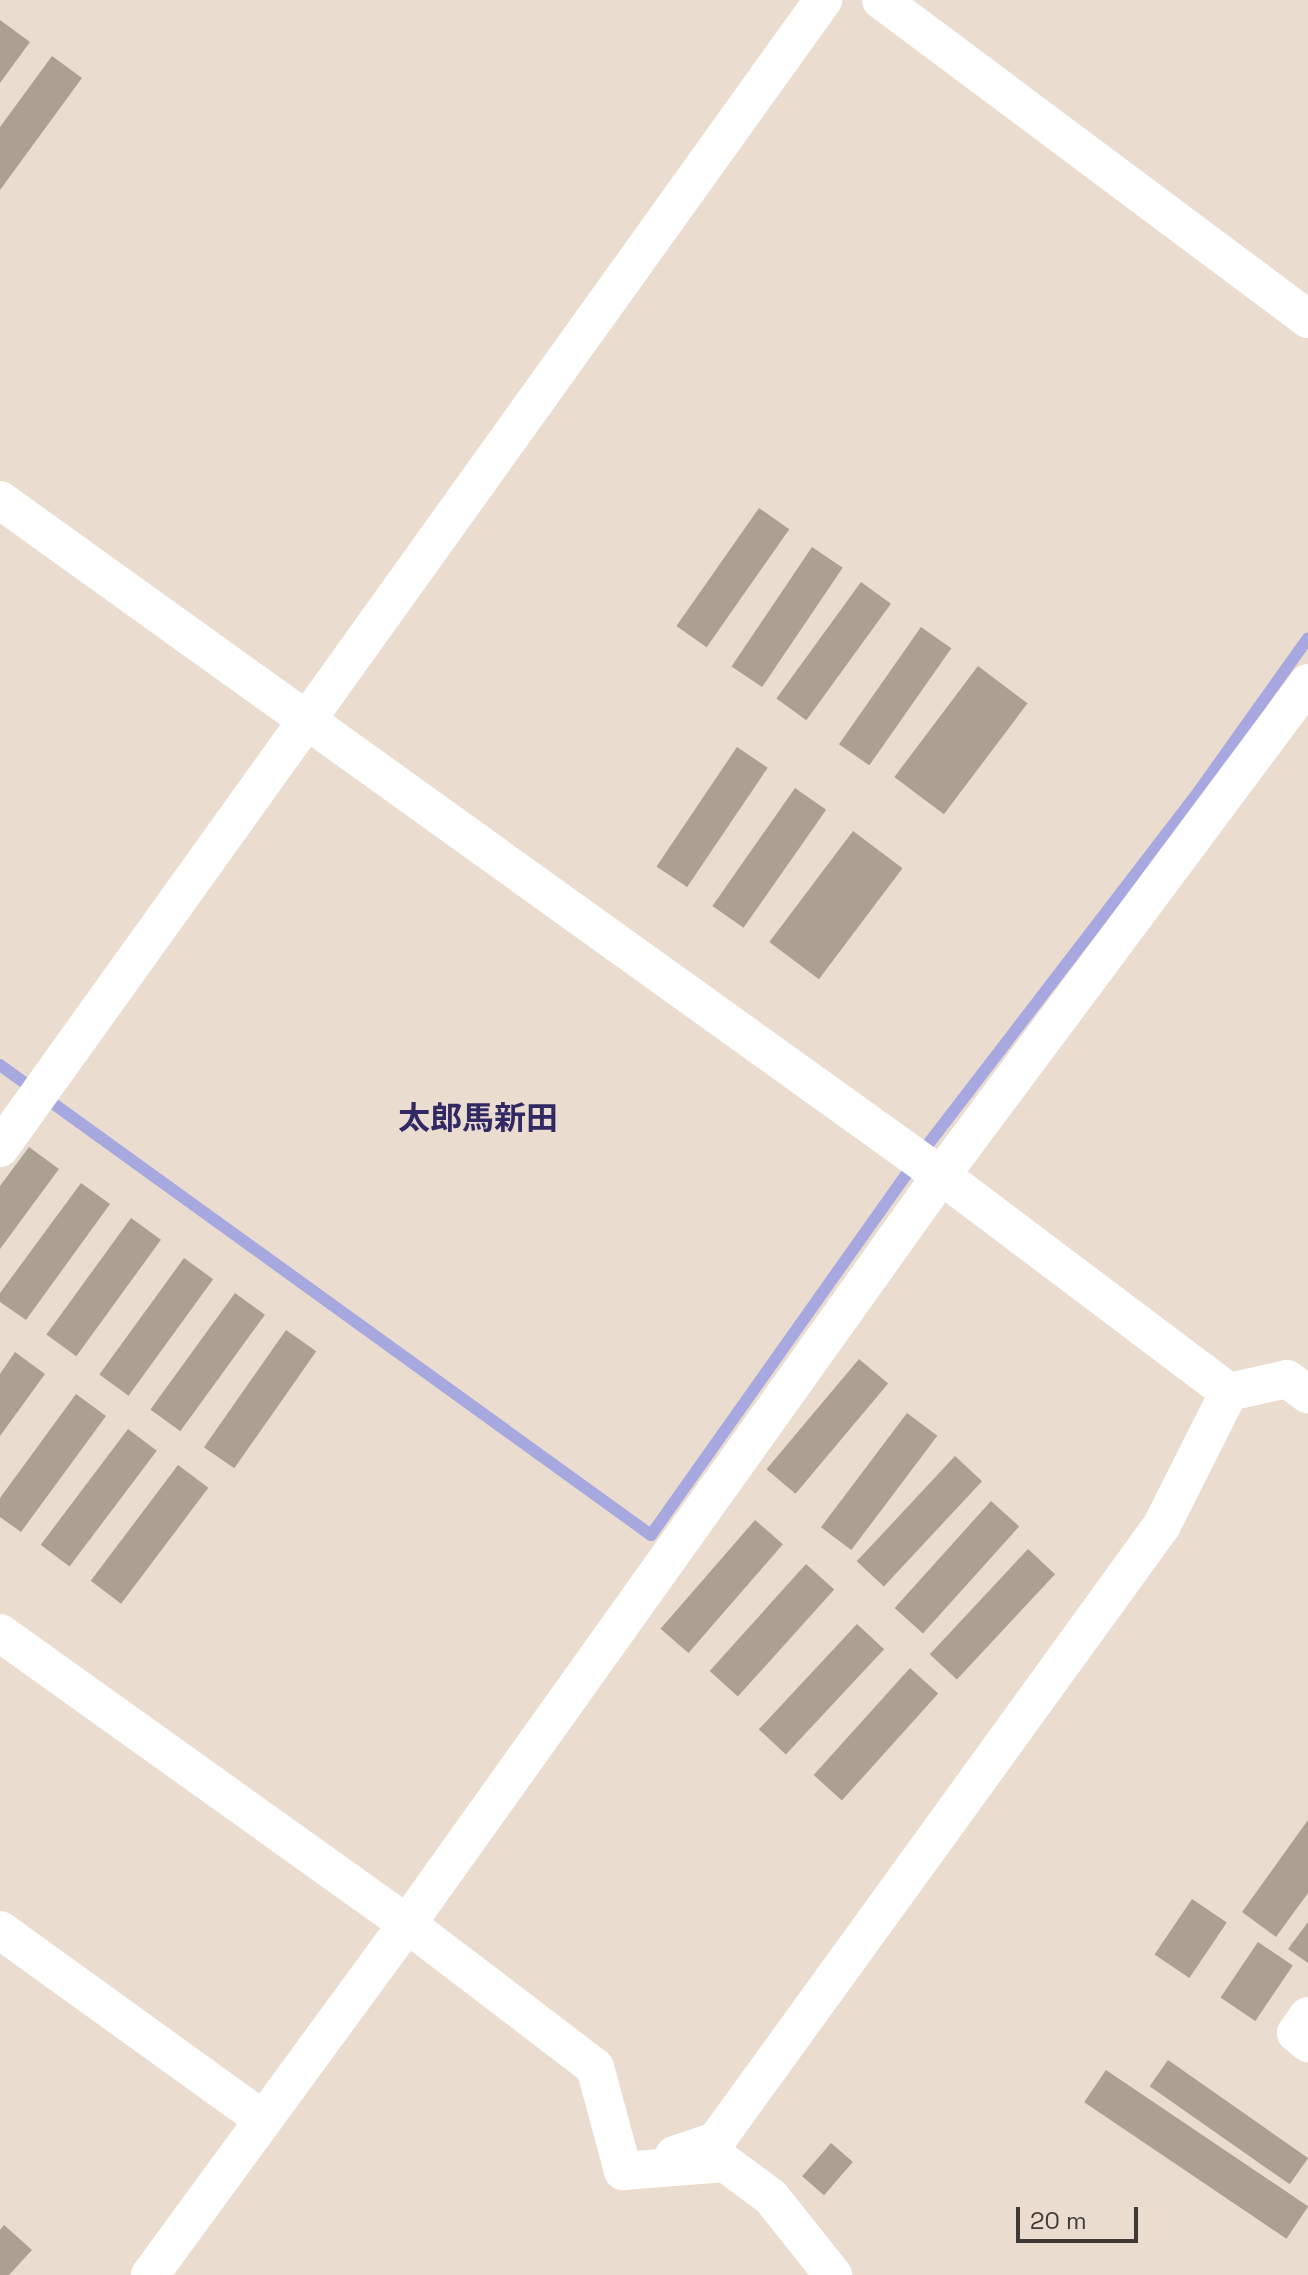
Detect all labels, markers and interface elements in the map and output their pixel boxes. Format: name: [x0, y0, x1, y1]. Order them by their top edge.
district label: 太郎馬新田: [398, 1099, 558, 1137]
scale bar: [1020, 2191, 1142, 2241]
text: 20 m: [1030, 2205, 1087, 2236]

